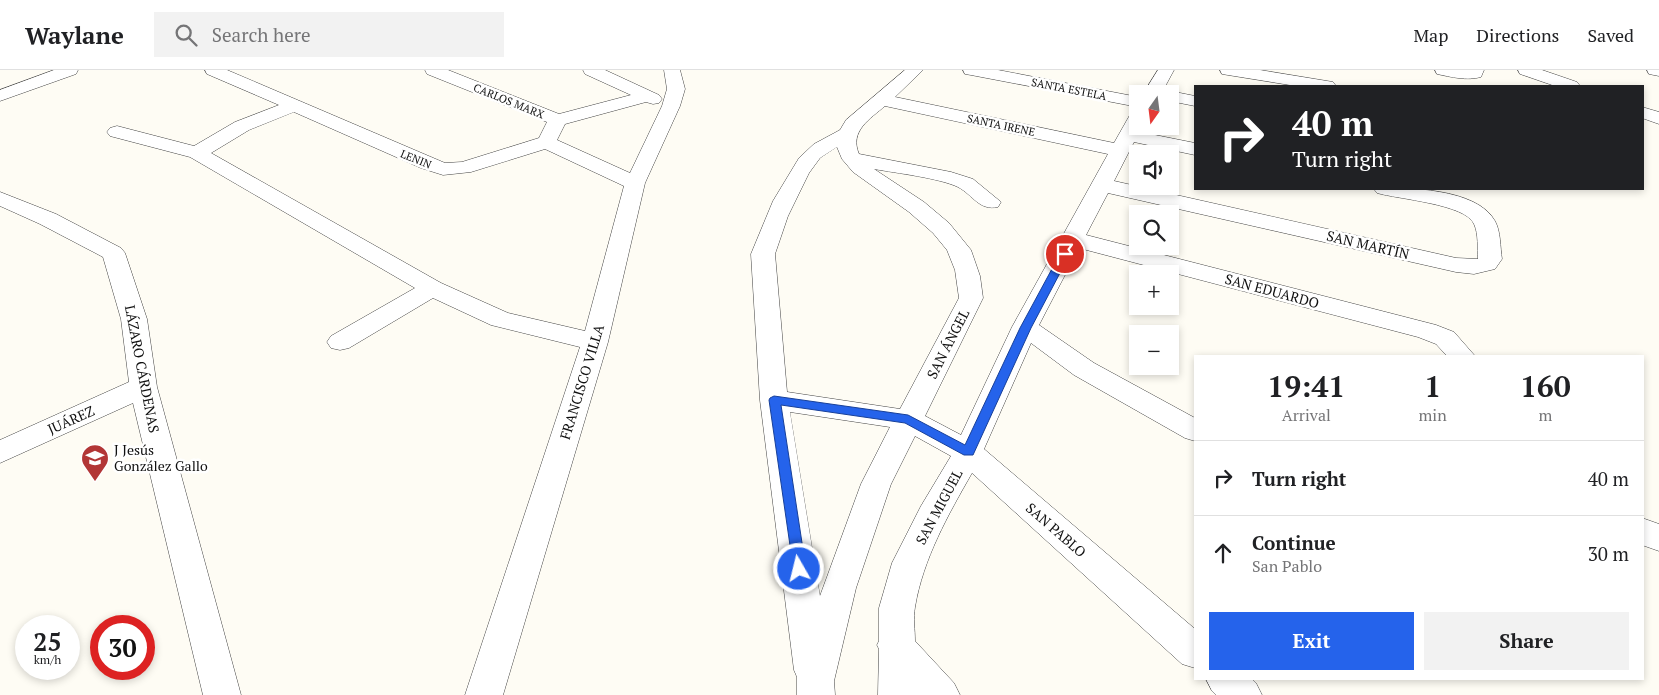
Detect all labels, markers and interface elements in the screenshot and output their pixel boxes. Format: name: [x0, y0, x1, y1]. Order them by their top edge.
search box: [154, 12, 504, 57]
text: Waylane: [25, 19, 124, 51]
icon: search: [172, 21, 200, 49]
text: Search here: [212, 22, 311, 47]
text: Map: [1413, 23, 1448, 47]
text: Directions: [1476, 23, 1559, 47]
text: Saved: [1587, 23, 1634, 47]
street label: SANTA ESTELA: [1030, 75, 1108, 103]
street label: CARLOS MARX: [471, 80, 547, 122]
north arrow: [1129, 85, 1179, 135]
map controls: [1129, 85, 1179, 375]
text: 40 m: [1292, 100, 1373, 146]
icon: right: [1209, 105, 1274, 170]
street label: SANTA IRENE: [966, 111, 1036, 139]
text: Turn right: [1292, 144, 1392, 173]
button: sound: [1129, 145, 1179, 195]
street label: LENIN: [398, 146, 434, 172]
button: search: [1129, 205, 1179, 255]
street label: SAN MARTÍN: [1325, 226, 1411, 263]
pin: [1044, 233, 1086, 275]
icon: arrive: [1051, 240, 1079, 268]
button: +: [1129, 265, 1179, 315]
street label: SAN EDUARDO: [1223, 269, 1321, 312]
street label: LÁZARO CÁRDENAS: [121, 303, 164, 434]
street label: SAN ÁNGEL: [922, 305, 973, 382]
street label: FRANCISCO VILLA: [555, 322, 608, 442]
button: −: [1129, 325, 1179, 375]
text: 19:41: [1267, 366, 1345, 406]
text: 1: [1424, 366, 1441, 406]
text: 160: [1520, 366, 1571, 406]
street label: JUÁREZ: [44, 401, 97, 438]
text: Arrival: [1282, 404, 1331, 426]
text: min: [1419, 404, 1447, 426]
text: m: [1538, 404, 1552, 426]
place label: J Jesús González Gallo: [114, 440, 208, 475]
school or university icon: J Jesús González Gallo: [80, 443, 110, 482]
icon: right: [1209, 464, 1237, 492]
street label: SAN MIGUEL: [911, 466, 966, 548]
text: Turn right: [1252, 466, 1346, 491]
text: 40 m: [1588, 466, 1629, 491]
street label: SAN PABLO: [1022, 498, 1090, 561]
text: Continue: [1252, 530, 1336, 555]
icon: ahead: [1209, 539, 1237, 567]
text: 30 m: [1588, 541, 1629, 566]
position arrow: [772, 542, 824, 594]
text: San Pablo: [1252, 555, 1322, 577]
button: Exit: [1209, 612, 1414, 670]
button: Share: [1424, 612, 1629, 670]
speed limit sign: 30: [90, 615, 155, 680]
text: 25: [33, 625, 62, 658]
text: km/h: [34, 652, 61, 667]

